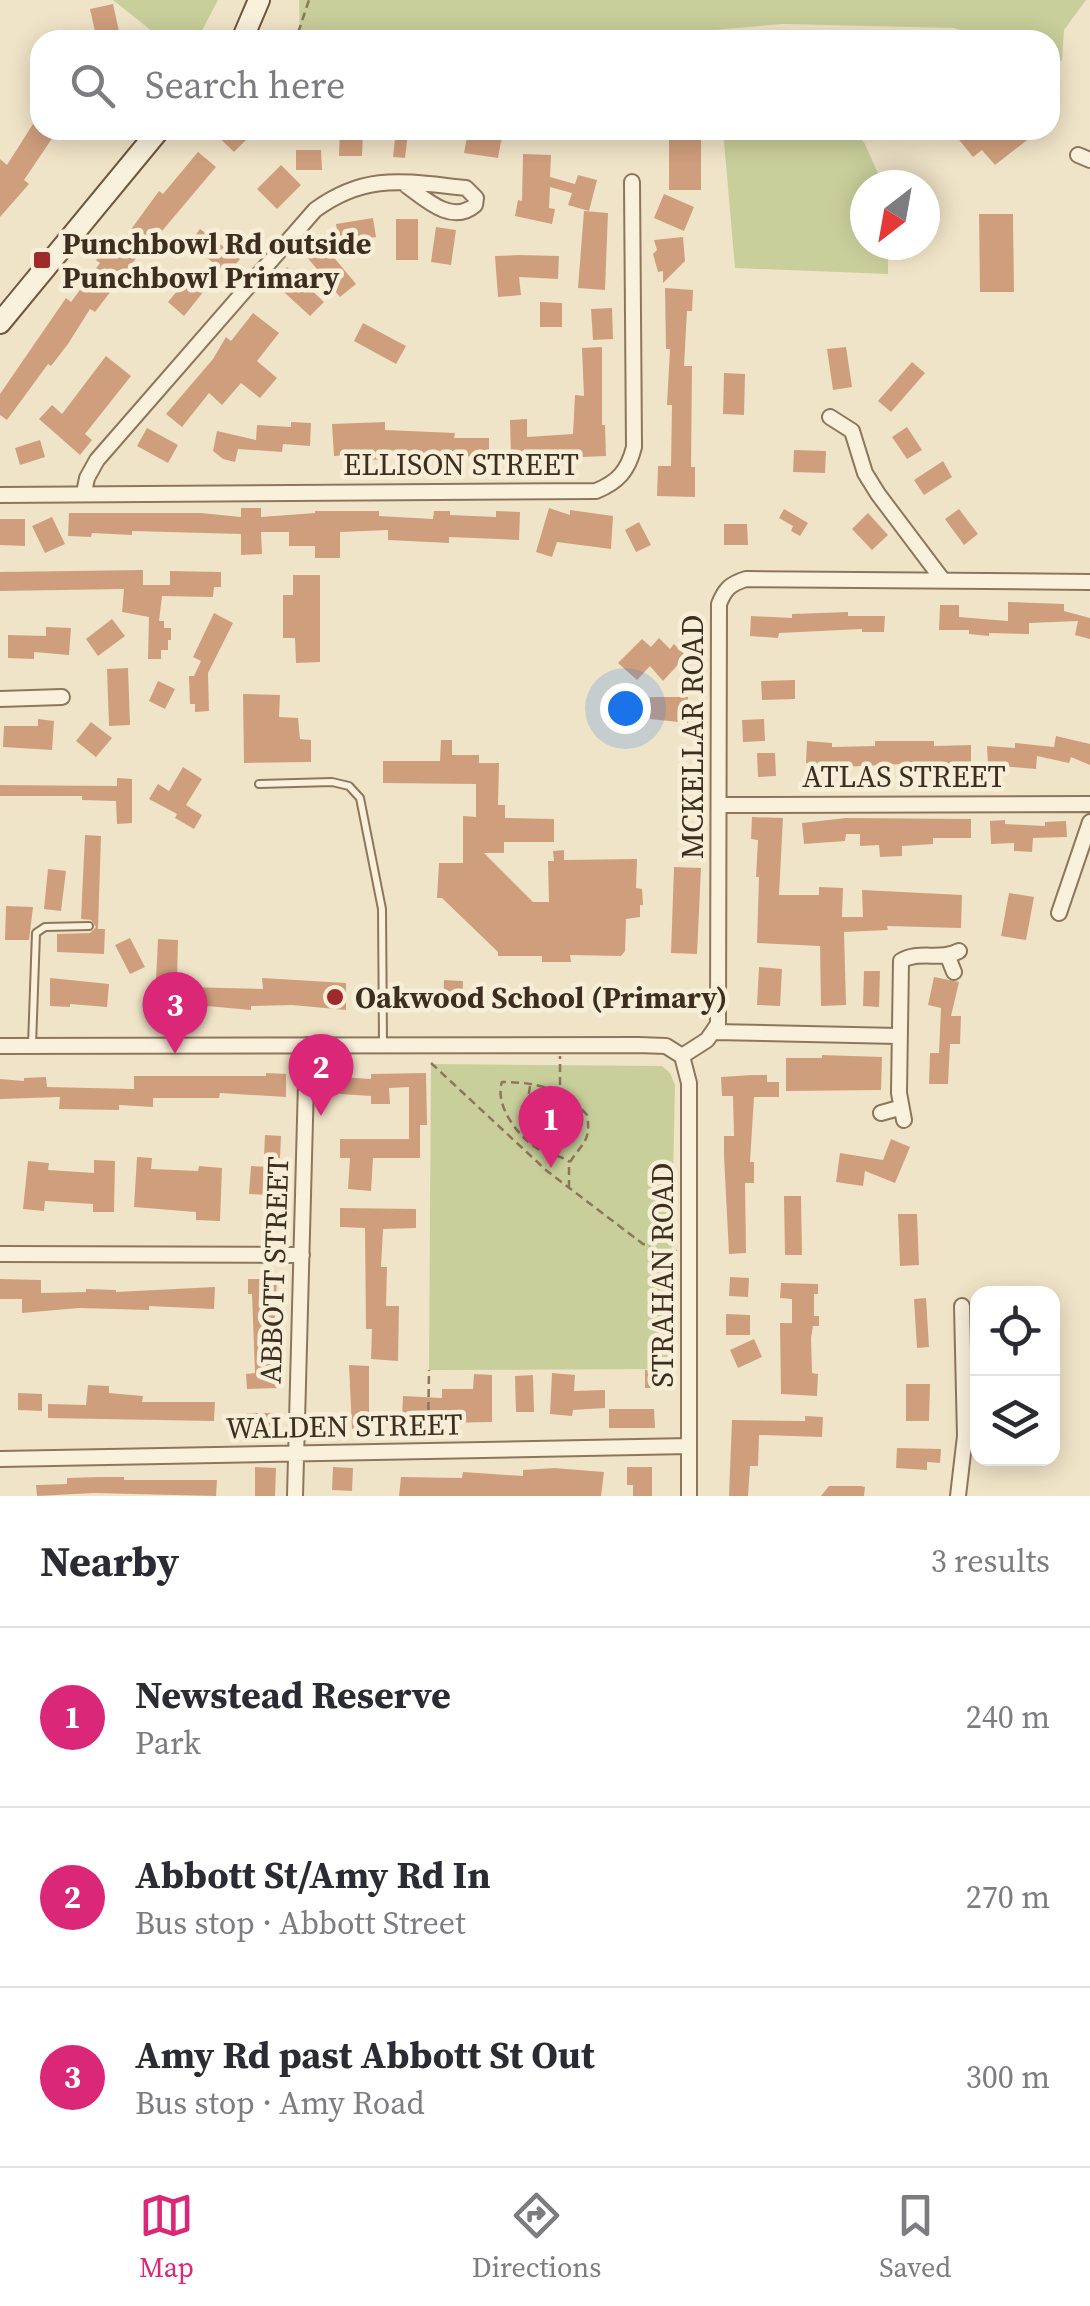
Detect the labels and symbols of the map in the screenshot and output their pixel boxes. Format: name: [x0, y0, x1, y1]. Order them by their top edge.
north arrow: [850, 170, 940, 260]
place label: Punchbowl Rd outside Punchbowl Primary: [62, 223, 371, 298]
marker: Punchbowl Rd outside Punchbowl Primary: [31, 249, 53, 271]
street label: ELLISON STREET: [343, 444, 579, 485]
street label: MCKELLAR ROAD: [672, 615, 713, 859]
your location: [600, 683, 651, 734]
street label: ATLAS STREET: [802, 756, 1006, 797]
pin: 3: [142, 972, 208, 1054]
place label: Oakwood School (Primary): [355, 977, 727, 1018]
marker: Oakwood School (Primary): [324, 986, 346, 1008]
pin: 2: [288, 1034, 354, 1116]
pin: 1: [518, 1086, 584, 1168]
street label: ABBOTT STREET: [250, 1156, 298, 1384]
street label: STRAHAN ROAD: [642, 1163, 683, 1387]
street label: WALDEN STREET: [225, 1403, 463, 1449]

